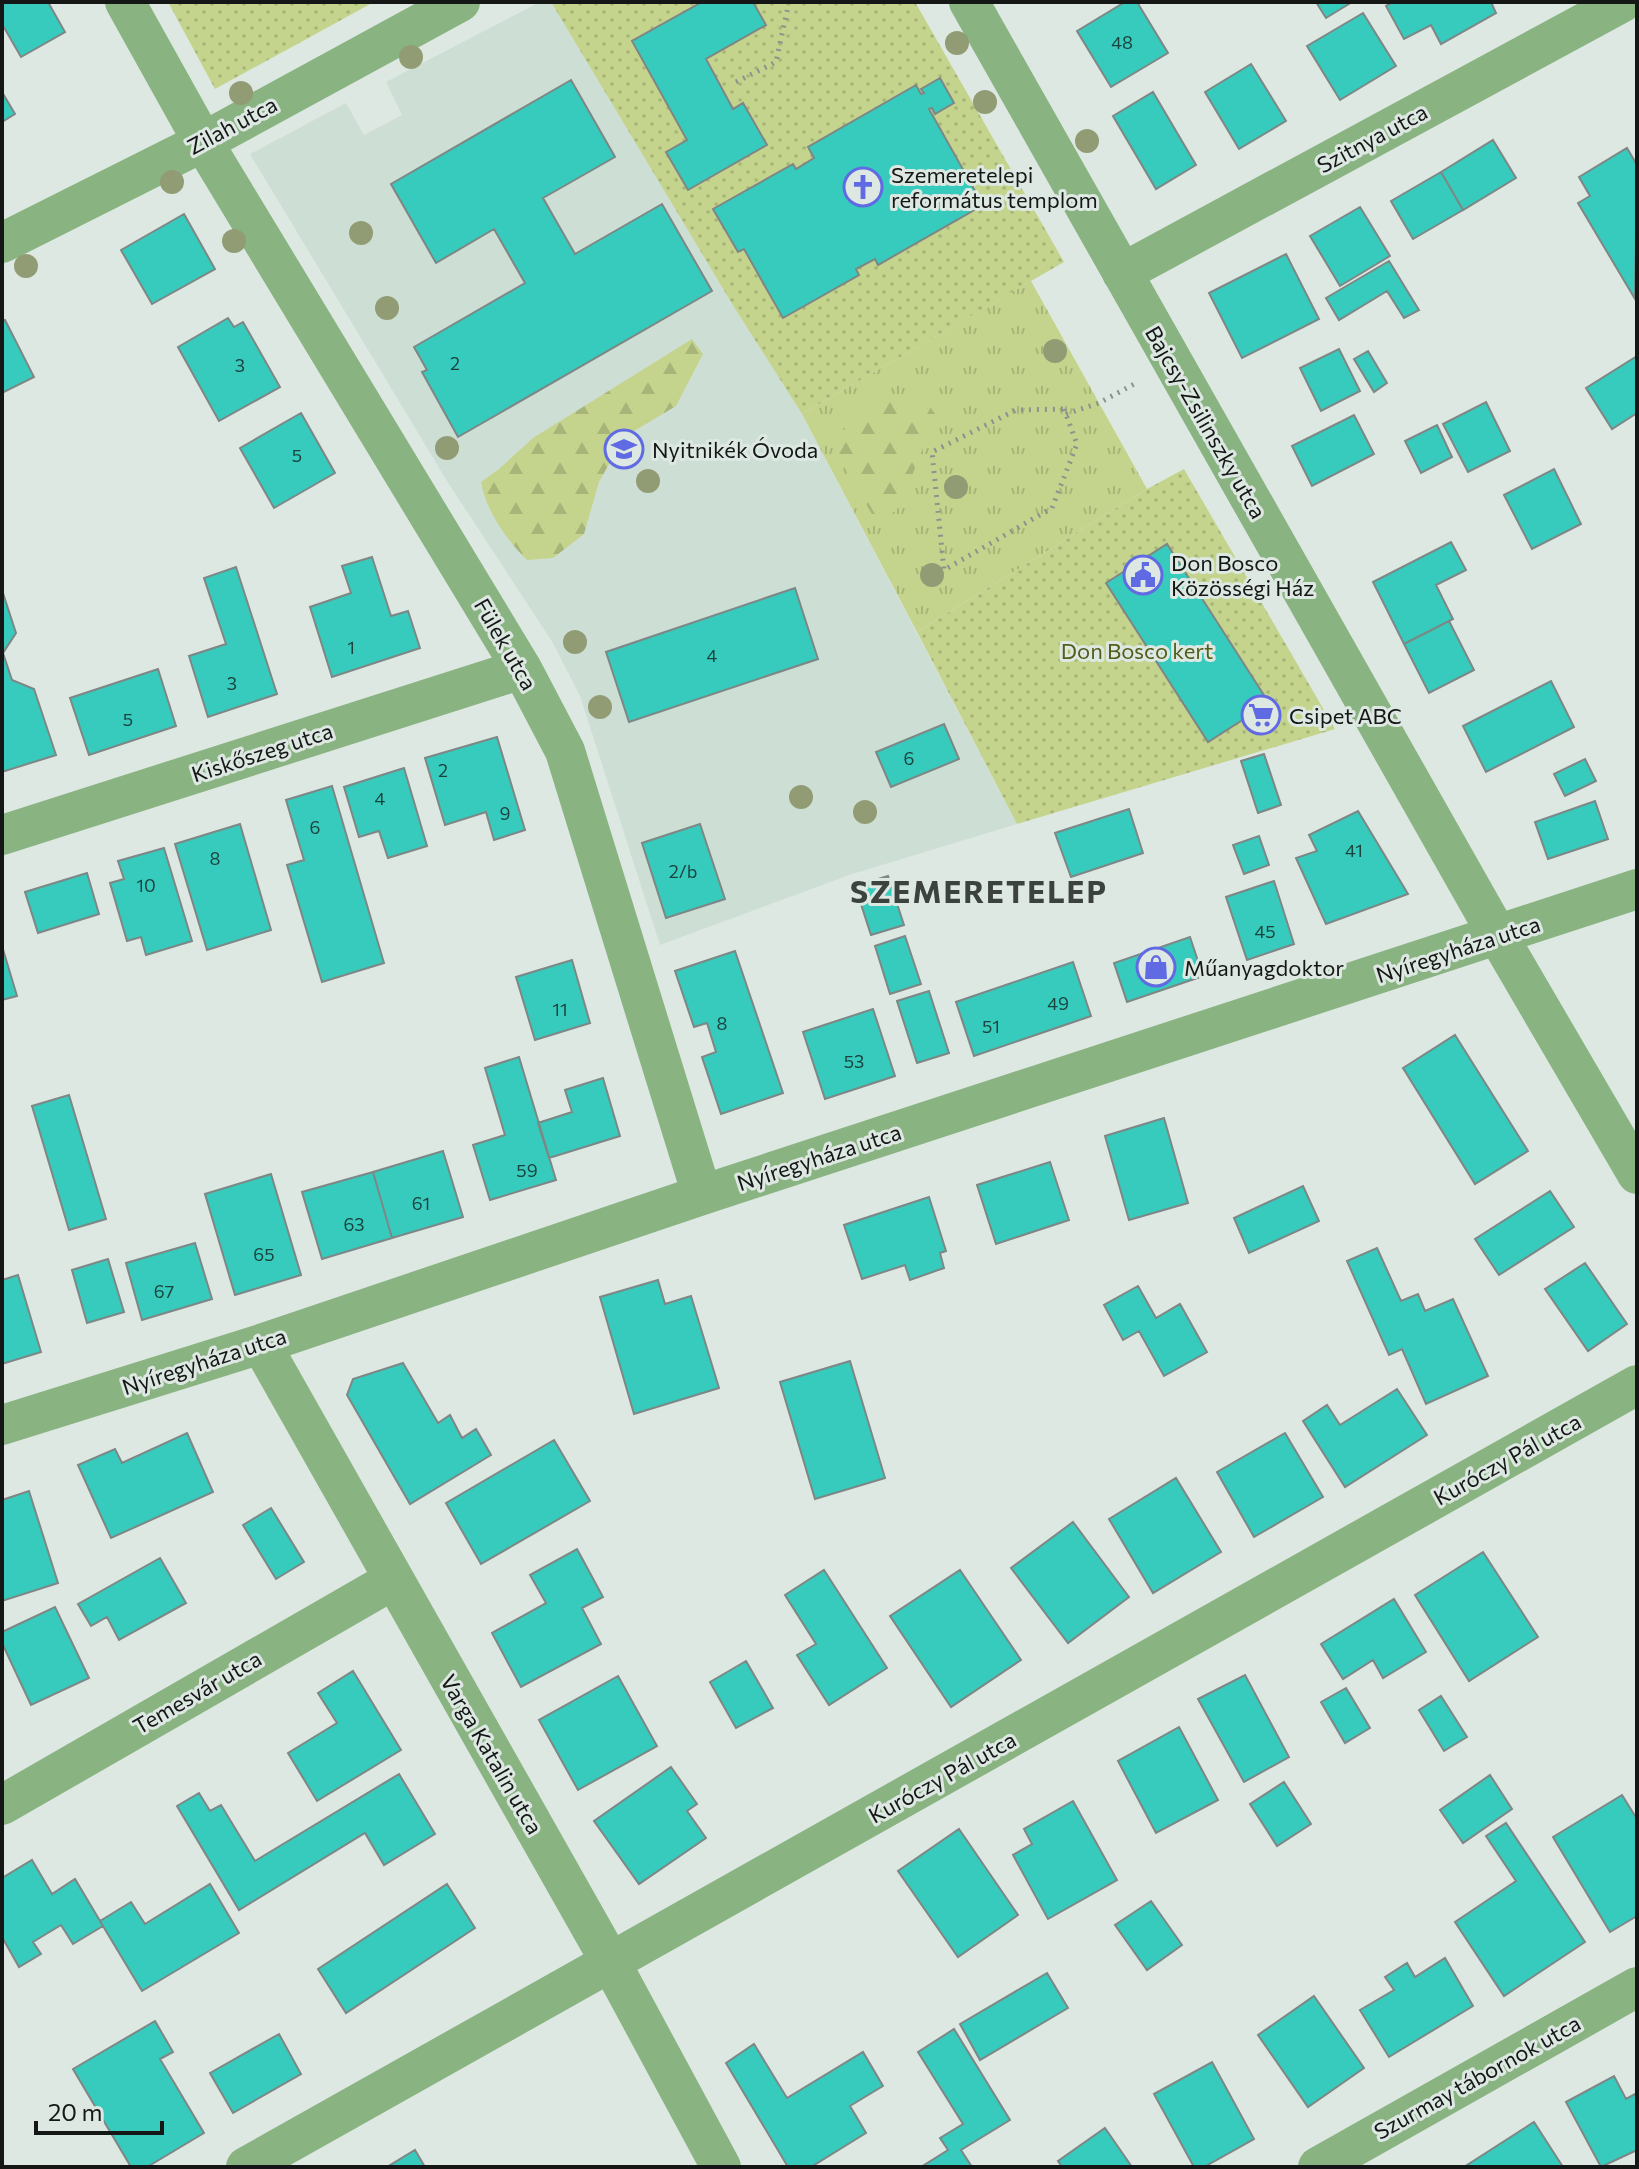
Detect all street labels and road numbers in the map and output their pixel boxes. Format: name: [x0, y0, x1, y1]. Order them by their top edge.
street label: Zilah utca: [182, 90, 282, 160]
street label: Szitnya utca: [1312, 98, 1432, 178]
street label: Bajcsy-Zsilinszky utca: [1140, 321, 1272, 523]
street label: Fülek utca: [469, 593, 543, 695]
street label: Kiskőszeg utca: [188, 716, 336, 788]
street label: Nyíregyháza utca: [1372, 910, 1544, 988]
street label: Nyíregyháza utca: [733, 1118, 905, 1196]
street label: Nyíregyháza utca: [118, 1322, 290, 1400]
street label: Kuróczy Pál utca: [1429, 1407, 1585, 1511]
street label: Temesvár utca: [128, 1644, 266, 1740]
street label: Varga Katalin utca: [435, 1669, 549, 1839]
street label: Kuróczy Pál utca: [864, 1725, 1020, 1829]
street label: Szurmay tábornok utca: [1369, 2009, 1585, 2145]

